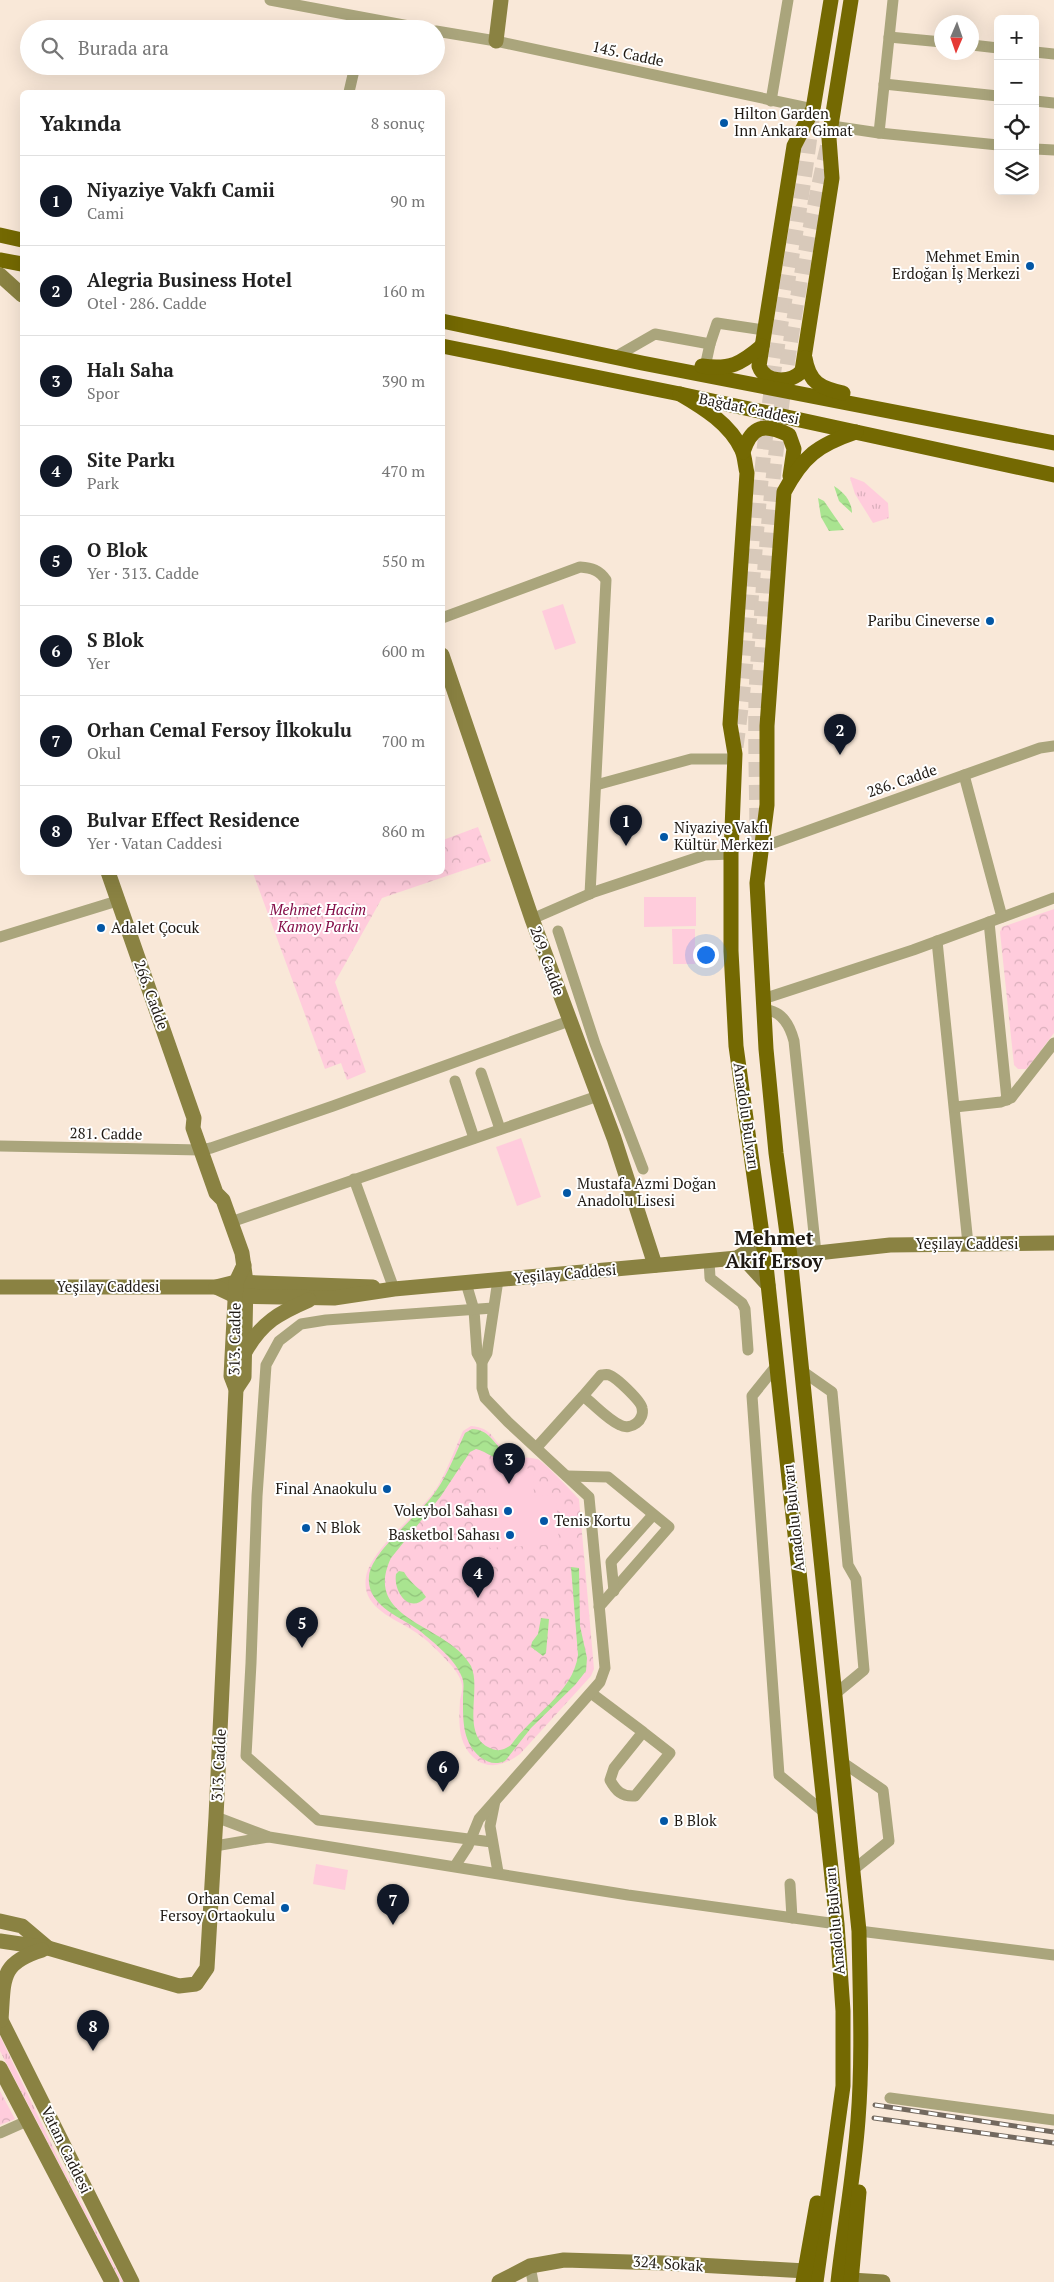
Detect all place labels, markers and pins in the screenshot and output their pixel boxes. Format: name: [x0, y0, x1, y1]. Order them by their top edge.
place label: Hilton Garden Inn Ankara Gimat: [734, 103, 853, 140]
marker: Hilton Garden Inn Ankara Gimat: [718, 117, 730, 129]
place label: Mehmet Emin Erdoğan İş Merkezi: [892, 246, 1020, 283]
marker: Mehmet Emin Erdoğan İş Merkezi: [1024, 260, 1036, 272]
place label: Paribu Cineverse: [868, 610, 980, 630]
marker: Paribu Cineverse: [984, 615, 996, 627]
pin: 2: [824, 714, 856, 755]
pin: 1: [610, 805, 642, 846]
place label: Niyaziye Vakfı Kültür Merkezi: [674, 817, 773, 854]
marker: Niyaziye Vakfı Kültür Merkezi: [658, 831, 670, 843]
place label: Adalet Çocuk: [111, 917, 200, 937]
marker: Adalet Çocuk: [95, 922, 107, 934]
place label: Mustafa Azmi Doğan Anadolu Lisesi: [577, 1173, 716, 1210]
marker: Mustafa Azmi Doğan Anadolu Lisesi: [561, 1187, 573, 1199]
pin: 3: [493, 1443, 525, 1484]
place label: Final Anaokulu: [275, 1478, 377, 1498]
marker: Final Anaokulu: [381, 1483, 393, 1495]
place label: Voleybol Sahası: [394, 1500, 498, 1520]
marker: Voleybol Sahası: [502, 1505, 514, 1517]
place label: Tenis Kortu: [554, 1510, 631, 1530]
marker: Tenis Kortu: [538, 1515, 550, 1527]
place label: N Blok: [316, 1517, 361, 1537]
marker: N Blok: [300, 1522, 312, 1534]
place label: Basketbol Sahası: [388, 1524, 500, 1544]
marker: Basketbol Sahası: [504, 1529, 516, 1541]
pin: 4: [462, 1557, 494, 1598]
pin: 5: [286, 1607, 318, 1648]
pin: 6: [427, 1751, 459, 1792]
place label: B Blok: [674, 1810, 717, 1830]
marker: B Blok: [658, 1815, 670, 1827]
pin: 7: [377, 1884, 409, 1925]
place label: Orhan Cemal Fersoy Ortaokulu: [160, 1888, 275, 1925]
marker: Orhan Cemal Fersoy Ortaokulu: [279, 1902, 291, 1914]
pin: 8: [77, 2010, 109, 2051]

